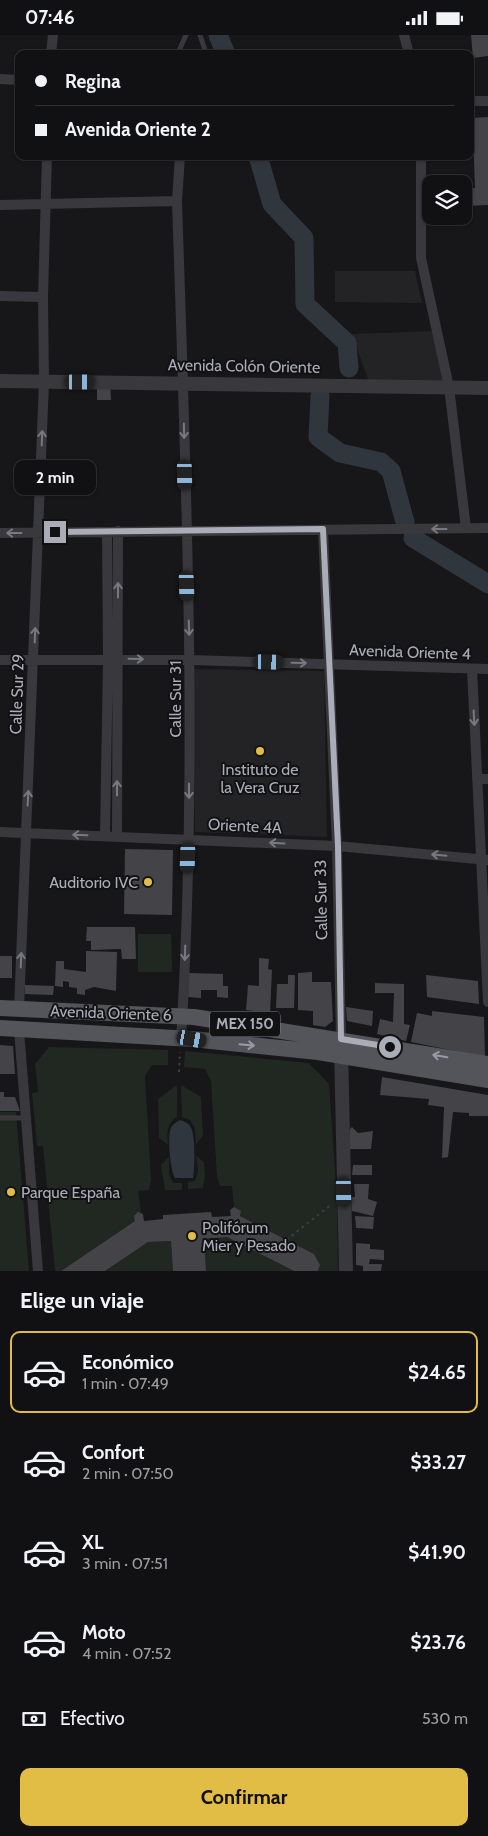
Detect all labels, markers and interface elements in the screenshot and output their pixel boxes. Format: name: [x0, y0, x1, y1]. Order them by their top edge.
text: 07:46: [25, 6, 75, 29]
text: Regina: [65, 70, 121, 93]
text: Avenida Oriente 2: [65, 118, 211, 141]
map controls: [422, 175, 472, 225]
button: layers: [422, 175, 472, 225]
street label: Avenida Colón Oriente: [168, 355, 320, 377]
car: [65, 375, 95, 390]
one-way arrow: [179, 422, 189, 439]
one-way arrow: [37, 430, 46, 446]
callout: 2 min: [14, 459, 96, 495]
car: [177, 460, 192, 490]
text: 2 min: [36, 468, 74, 487]
route end: [44, 521, 66, 543]
one-way arrow: [432, 524, 448, 534]
one-way arrow: [7, 528, 23, 538]
car: [178, 571, 195, 601]
one-way arrow: [113, 583, 123, 599]
one-way arrow: [184, 620, 193, 636]
one-way arrow: [30, 627, 39, 643]
street label: Avenida Oriente 4: [349, 640, 471, 664]
street label: Calle Sur 29: [6, 653, 28, 735]
one-way arrow: [128, 654, 144, 664]
car: [253, 654, 284, 670]
one-way arrow: [290, 658, 306, 668]
street label: Calle Sur 31: [166, 661, 185, 737]
one-way arrow: [469, 710, 478, 726]
marker: Instituto de la Vera Cruz: [254, 745, 266, 757]
place label: Instituto de la Vera Cruz: [221, 760, 300, 797]
one-way arrow: [112, 780, 122, 796]
one-way arrow: [184, 782, 194, 799]
one-way arrow: [23, 790, 32, 806]
street label: Oriente 4A: [208, 815, 283, 837]
one-way arrow: [72, 831, 88, 840]
one-way arrow: [270, 838, 286, 847]
car: [179, 843, 196, 873]
one-way arrow: [432, 851, 448, 860]
street label: Calle Sur 33: [311, 860, 331, 940]
place label: Auditorio IVC: [49, 873, 138, 892]
marker: Auditorio IVC: [142, 876, 154, 888]
one-way arrow: [180, 944, 190, 961]
one-way arrow: [16, 952, 25, 968]
street label: Avenida Oriente 6: [50, 1001, 172, 1025]
road number: MEX 150: [210, 1011, 280, 1037]
car: [175, 1029, 208, 1049]
route start: [379, 1036, 401, 1058]
one-way arrow: [239, 1041, 255, 1050]
one-way arrow: [432, 1050, 448, 1060]
car: [336, 1177, 351, 1207]
place label: Parque España: [21, 1183, 120, 1202]
marker: Parque España: [5, 1186, 17, 1198]
place label: Polifórum Mier y Pesado: [202, 1218, 296, 1255]
marker: Polifórum Mier y Pesado: [186, 1230, 198, 1242]
text: Elige un viaje: [20, 1287, 144, 1314]
icon: car: [22, 1350, 67, 1395]
text: Económico: [82, 1351, 174, 1374]
text: $24.65: [408, 1361, 466, 1384]
text: 1 min · 07:49: [82, 1374, 169, 1393]
icon: car: [22, 1440, 67, 1485]
text: Confort: [82, 1441, 145, 1464]
text: $33.27: [411, 1451, 466, 1474]
text: 2 min · 07:50: [82, 1464, 174, 1483]
icon: car: [22, 1530, 67, 1575]
text: XL: [82, 1531, 103, 1554]
text: $41.90: [408, 1541, 466, 1564]
text: 3 min · 07:51: [82, 1554, 168, 1573]
icon: car: [22, 1620, 67, 1665]
text: Moto: [82, 1621, 126, 1644]
text: $23.76: [411, 1631, 466, 1654]
text: 4 min · 07:52: [82, 1644, 172, 1663]
icon: cash: [20, 1705, 48, 1733]
text: Efectivo: [60, 1707, 125, 1730]
text: 530 m: [422, 1709, 468, 1728]
button: Confirmar: [20, 1768, 468, 1826]

